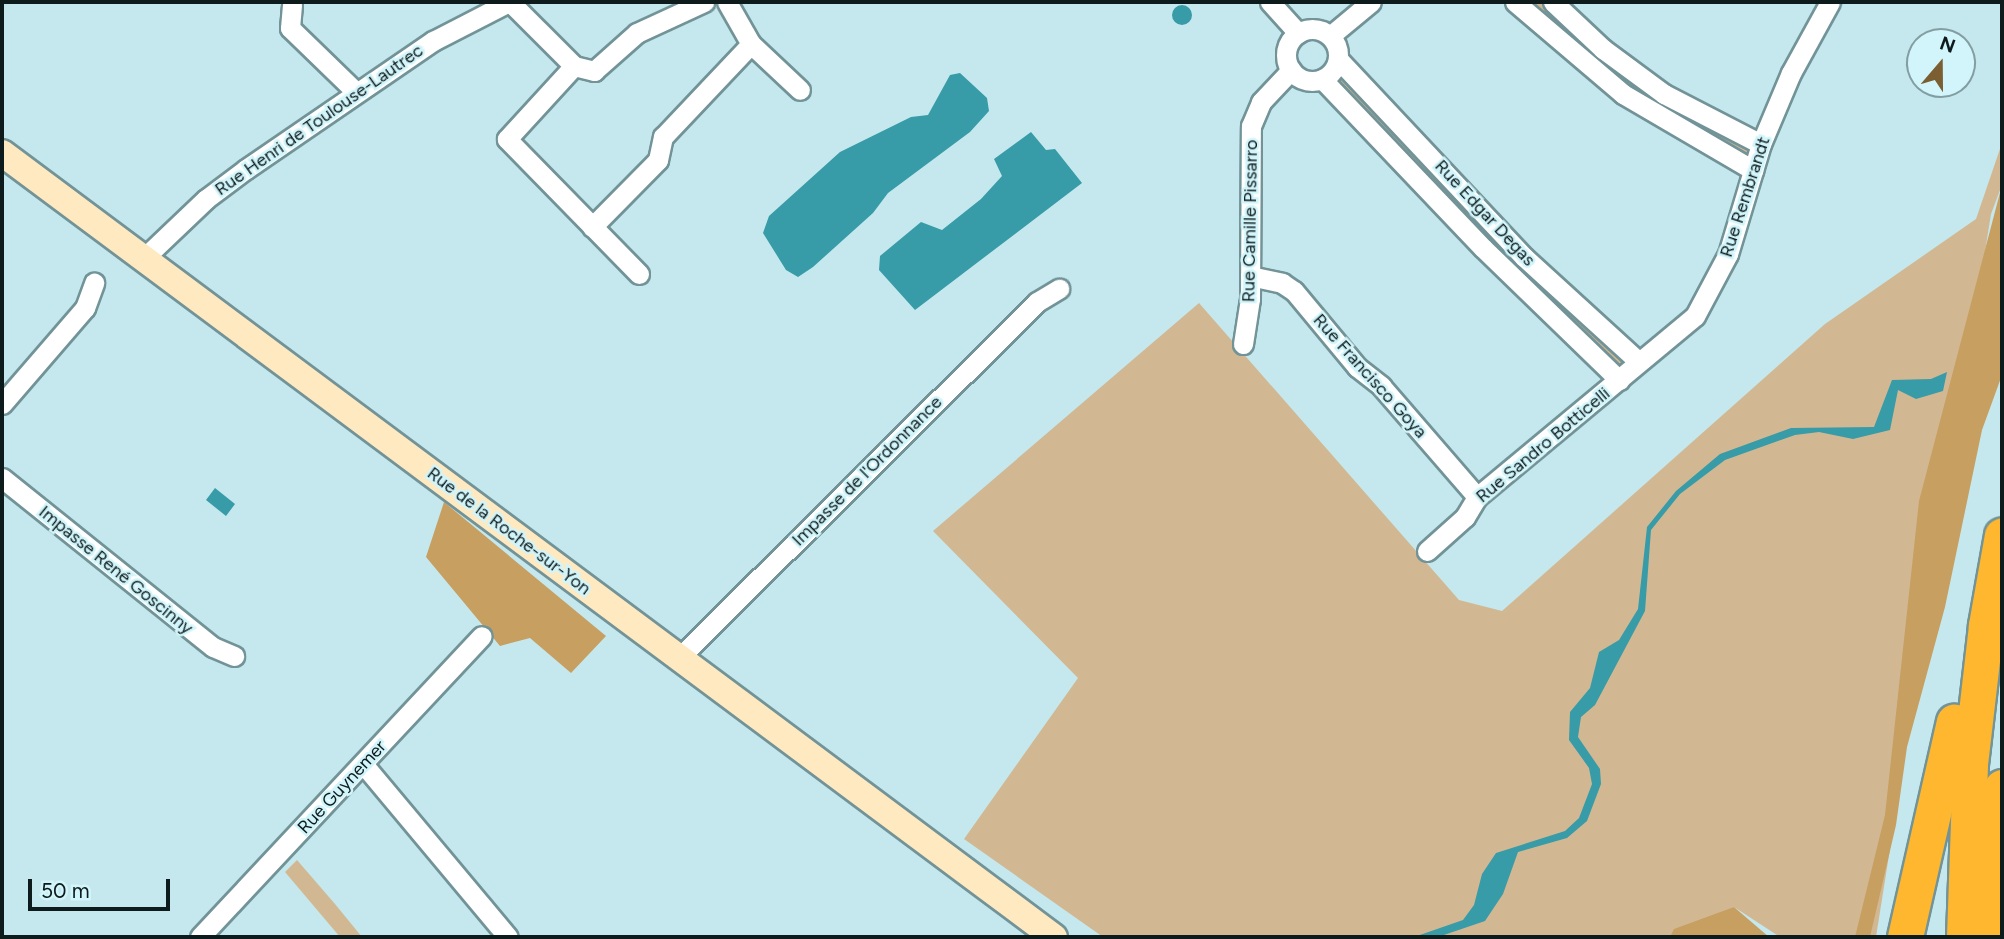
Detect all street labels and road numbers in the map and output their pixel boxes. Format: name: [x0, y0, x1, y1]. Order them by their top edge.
street label: Rue Henri de Toulouse-Lautrec: [211, 40, 427, 200]
street label: Rue Rembrandt: [1715, 134, 1775, 260]
street label: Rue Camille Pissarro: [1238, 140, 1262, 302]
street label: Rue Edgar Degas: [1430, 155, 1540, 271]
street label: Rue Francisco Goya: [1309, 309, 1431, 443]
street label: Rue Sandro Botticelli: [1472, 383, 1614, 507]
street label: Impasse de l'Ordonnance: [787, 391, 947, 551]
street label: Rue de la Roche-sur-Yon: [423, 462, 595, 600]
street label: Impasse René Goscinny: [34, 501, 198, 639]
street label: Rue Guynemer: [293, 736, 391, 838]

